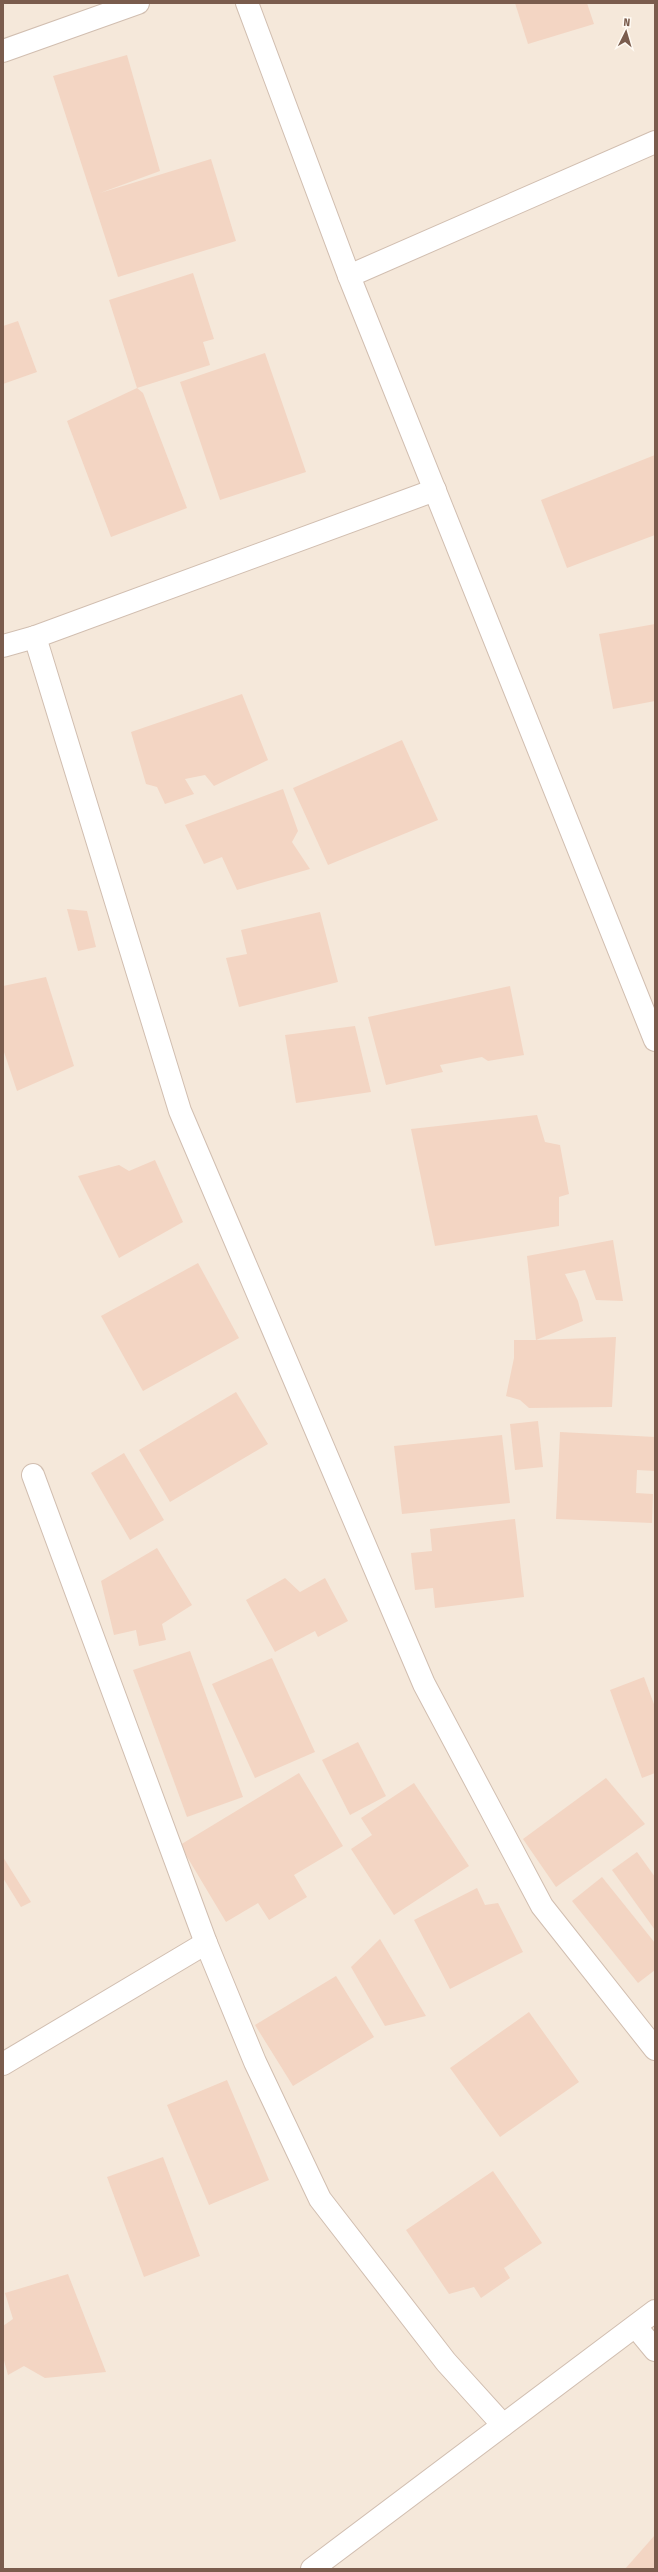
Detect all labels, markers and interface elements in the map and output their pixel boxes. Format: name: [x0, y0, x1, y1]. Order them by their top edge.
north arrow: [606, 12, 646, 52]
text: N: [623, 16, 631, 29]

